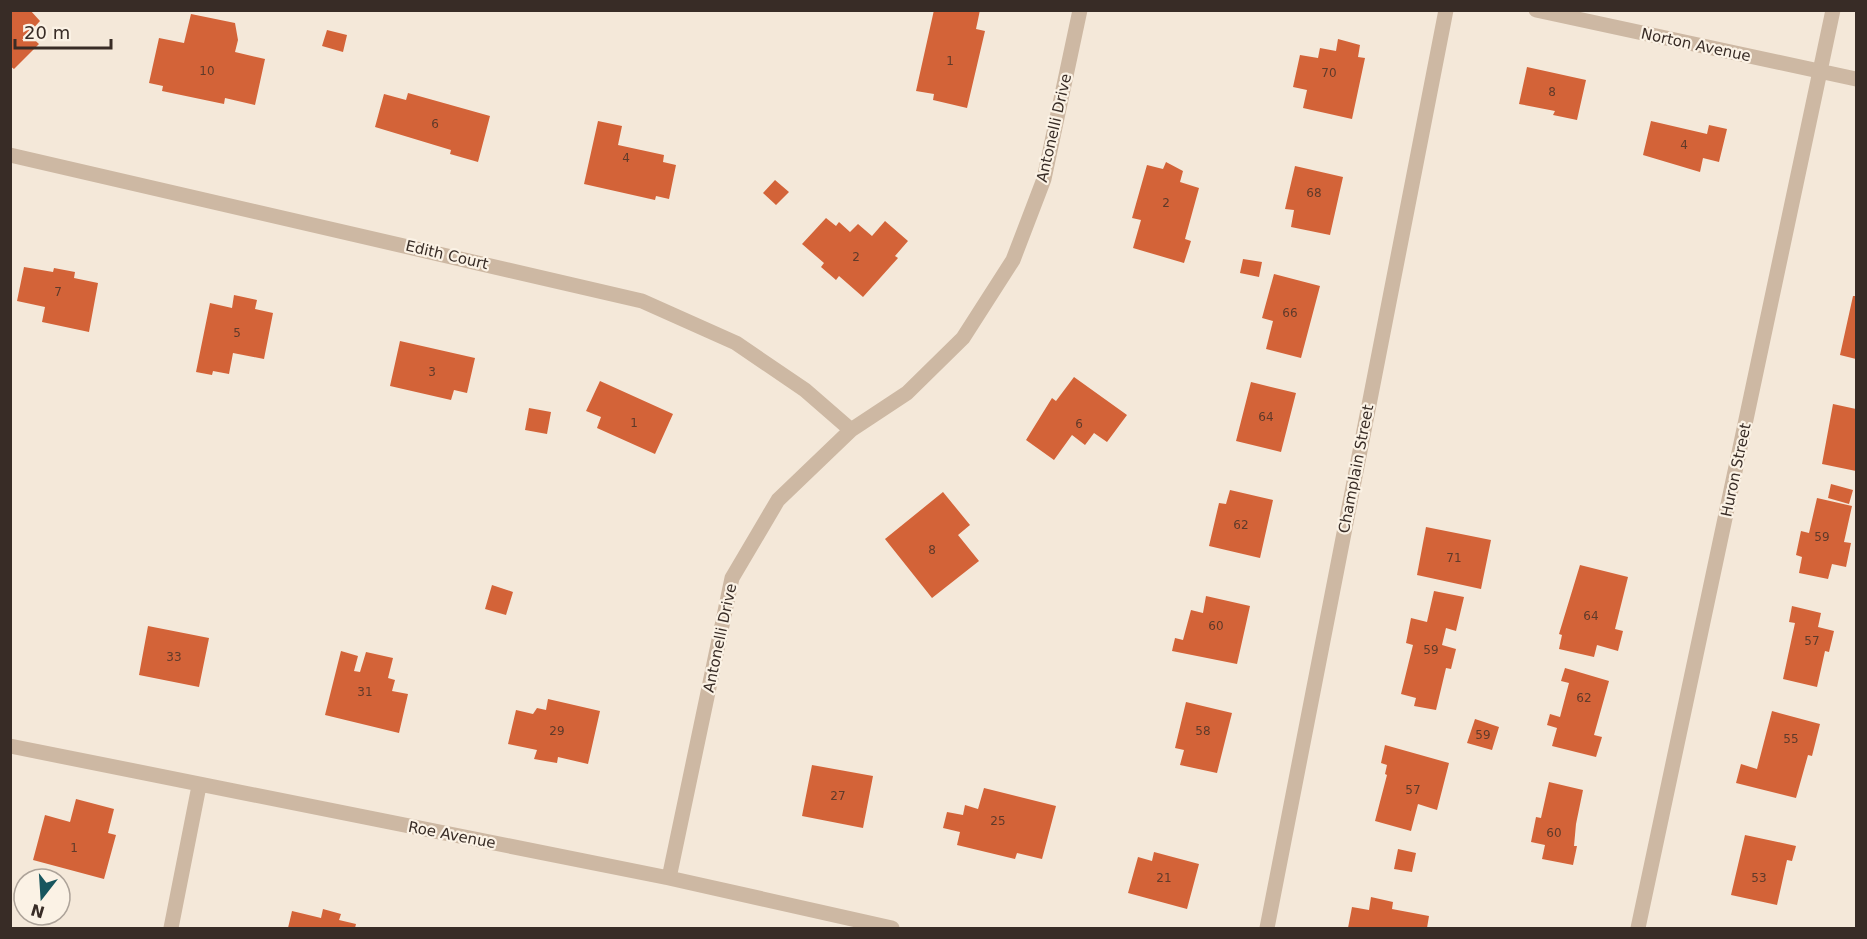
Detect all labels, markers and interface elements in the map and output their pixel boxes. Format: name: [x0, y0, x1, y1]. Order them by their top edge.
scale bar: [15, 12, 111, 50]
text: 20 m: [24, 22, 70, 43]
street label: Norton Avenue: [1640, 25, 1752, 65]
house number: 1: [946, 54, 954, 68]
house number: 10: [199, 64, 215, 78]
house number: 70: [1321, 66, 1337, 80]
street label: Antonelli Drive: [1033, 72, 1075, 184]
house number: 8: [1548, 85, 1556, 99]
house number: 6: [431, 117, 439, 131]
house number: 4: [1680, 138, 1688, 152]
house number: 4: [622, 151, 630, 165]
house number: 68: [1306, 186, 1322, 200]
house number: 2: [1162, 196, 1170, 210]
street label: Edith Court: [404, 237, 490, 273]
house number: 2: [852, 250, 860, 264]
house number: 7: [54, 285, 62, 299]
house number: 66: [1282, 306, 1298, 320]
house number: 5: [233, 326, 241, 340]
house number: 3: [428, 365, 436, 379]
street label: Champlain Street: [1335, 403, 1377, 535]
house number: 64: [1258, 410, 1274, 424]
house number: 1: [630, 416, 638, 430]
house number: 6: [1075, 417, 1083, 431]
street label: Huron Street: [1717, 421, 1755, 519]
house number: 62: [1233, 518, 1249, 532]
house number: 59: [1814, 530, 1830, 544]
house number: 8: [928, 543, 936, 557]
house number: 71: [1446, 551, 1462, 565]
street label: Antonelli Drive: [700, 582, 740, 694]
house number: 64: [1583, 609, 1599, 623]
house number: 60: [1208, 619, 1224, 633]
house number: 57: [1804, 634, 1820, 648]
house number: 59: [1423, 643, 1439, 657]
house number: 33: [166, 650, 182, 664]
house number: 31: [357, 685, 373, 699]
house number: 62: [1576, 691, 1592, 705]
house number: 29: [549, 724, 565, 738]
house number: 58: [1195, 724, 1211, 738]
house number: 59: [1475, 728, 1491, 742]
house number: 55: [1783, 732, 1799, 746]
house number: 57: [1405, 783, 1421, 797]
house number: 27: [830, 789, 846, 803]
house number: 25: [990, 814, 1006, 828]
street label: Roe Avenue: [407, 818, 497, 852]
house number: 60: [1546, 826, 1562, 840]
house number: 1: [70, 841, 78, 855]
north arrow: [12, 867, 72, 927]
house number: 21: [1156, 871, 1172, 885]
house number: 53: [1751, 871, 1767, 885]
text: N: [29, 900, 47, 922]

